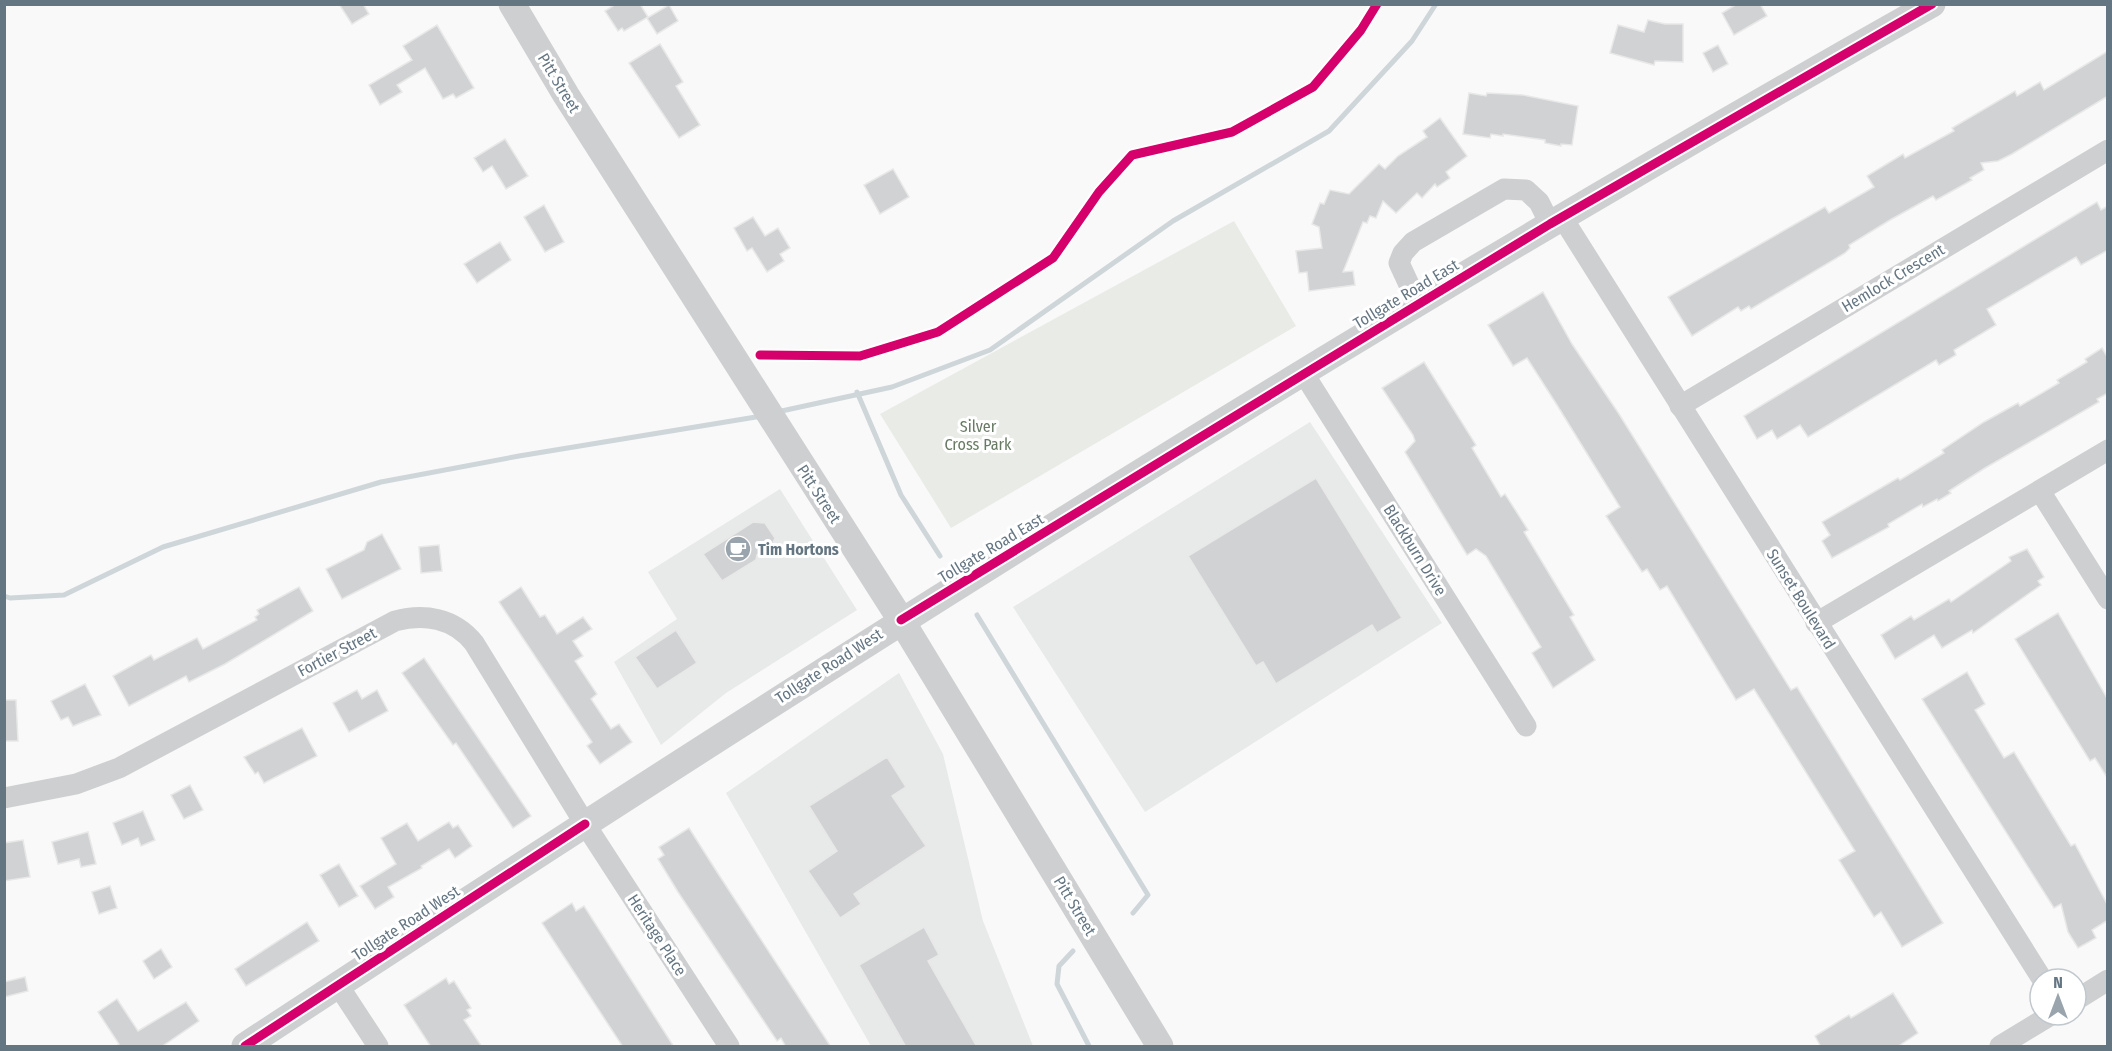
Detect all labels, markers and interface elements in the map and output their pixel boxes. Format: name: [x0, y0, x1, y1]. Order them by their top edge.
street label: Pitt Street: [534, 50, 585, 117]
street label: Hemlock Crescent: [1838, 239, 1948, 316]
street label: Tollgate Road East: [1350, 255, 1463, 333]
park label: Silver Cross Park: [944, 417, 1012, 454]
street label: Pitt Street: [793, 461, 845, 527]
street label: Blackburn Drive: [1379, 501, 1451, 599]
street label: Tollgate Road East: [935, 509, 1048, 587]
cafe icon: Tim Hortons: [723, 534, 753, 564]
place label: Tim Hortons: [758, 540, 839, 559]
street label: Sunset Boulevard: [1763, 545, 1839, 653]
street label: Fortier Street: [294, 623, 380, 681]
street label: Tollgate Road West: [772, 624, 887, 708]
street label: Pitt Street: [1050, 873, 1101, 940]
street label: Tollgate Road West: [349, 881, 464, 965]
street label: Heritage Place: [624, 891, 691, 979]
north arrow: [2028, 967, 2088, 1027]
text: N: [2053, 973, 2063, 992]

